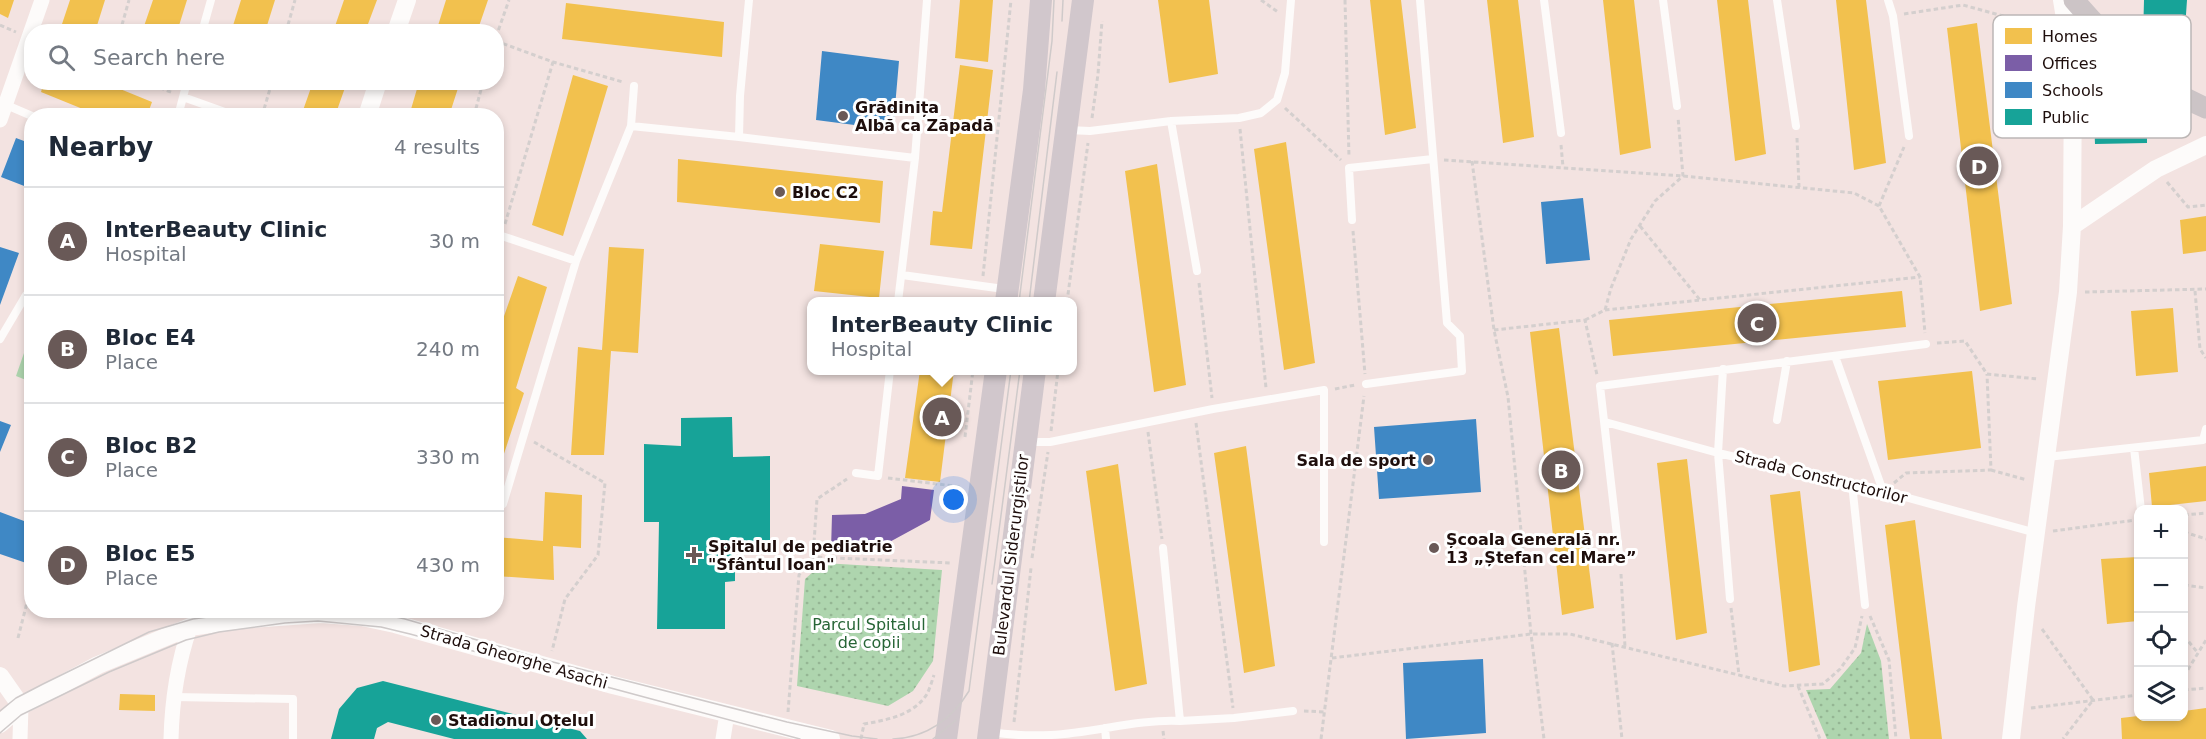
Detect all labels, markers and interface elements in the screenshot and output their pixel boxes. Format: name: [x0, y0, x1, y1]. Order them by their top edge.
legend: [1993, 15, 2191, 138]
search box: [24, 24, 504, 90]
text: Homes: [2042, 27, 2098, 46]
icon: search: [45, 41, 78, 74]
text: Search here: [93, 45, 225, 70]
text: Offices: [2042, 54, 2097, 73]
text: Schools: [2042, 81, 2103, 100]
place label: Grădinița Albă ca Zăpadă: [855, 98, 993, 135]
text: Public: [2042, 108, 2089, 127]
marker: Grădinița Albă ca Zăpadă: [836, 109, 850, 123]
text: Nearby: [48, 132, 153, 162]
text: 4 results: [394, 135, 480, 159]
pin: D: [1960, 144, 1998, 188]
place label: Bloc C2: [792, 183, 859, 202]
marker: Bloc C2: [773, 185, 787, 199]
text: InterBeauty Clinic: [105, 217, 327, 242]
text: A: [60, 229, 75, 253]
text: 30 m: [429, 229, 480, 253]
text: Hospital: [105, 242, 187, 266]
popup: [807, 297, 1077, 375]
pin: C: [1738, 300, 1776, 346]
text: InterBeauty Clinic: [831, 312, 1053, 337]
text: Bloc E4: [105, 325, 195, 350]
text: B: [60, 337, 75, 361]
text: 240 m: [416, 337, 480, 361]
text: Hospital: [831, 337, 912, 361]
text: Place: [105, 350, 158, 374]
pin: A: [922, 394, 962, 440]
text: Bloc B2: [105, 433, 197, 458]
text: C: [60, 445, 75, 469]
text: 330 m: [416, 445, 480, 469]
street label: Strada Constructorilor: [1733, 446, 1910, 508]
pin: B: [1542, 448, 1580, 492]
place label: Sala de sport: [1296, 451, 1416, 470]
street label: Bulevardul Siderurgiștilor: [989, 453, 1033, 657]
marker: Sala de sport: [1421, 453, 1435, 467]
text: Place: [105, 458, 158, 482]
your location: [939, 485, 968, 514]
map controls: [2134, 505, 2188, 721]
button: +: [2134, 505, 2188, 559]
place label: Școala Generală nr. 13 „Ștefan cel Mare”: [1446, 530, 1636, 567]
place label: Spitalul de pediatrie "Sfântul Ioan": [708, 537, 893, 574]
text: Bloc E5: [105, 541, 195, 566]
marker: Școala Generală nr. 13 „Ștefan cel Mare”: [1427, 541, 1441, 555]
marker: Spitalul de pediatrie "Sfântul Ioan": [685, 546, 703, 564]
text: D: [59, 553, 76, 577]
text: 430 m: [416, 553, 480, 577]
button: −: [2134, 559, 2188, 613]
text: Place: [105, 566, 158, 590]
button: locate: [2134, 613, 2188, 667]
park label: Parcul Spitalul de copii: [812, 615, 926, 652]
street label: Strada Gheorghe Asachi: [418, 621, 610, 693]
button: layers: [2134, 667, 2188, 721]
place label: Stadionul Oțelul: [448, 711, 594, 730]
marker: Stadionul Oțelul: [429, 713, 443, 727]

